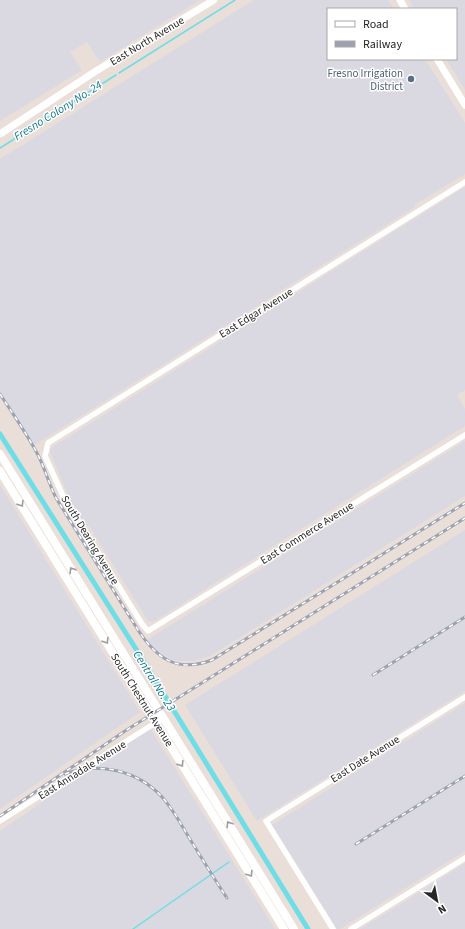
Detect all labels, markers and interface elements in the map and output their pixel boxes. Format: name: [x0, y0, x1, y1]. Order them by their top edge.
legend: [327, 8, 457, 60]
street label: East North Avenue: [107, 13, 187, 69]
text: Road: [363, 16, 389, 33]
text: Railway: [363, 36, 402, 53]
place label: Fresno Irrigation District: [327, 66, 403, 94]
marker: Fresno Irrigation District: [406, 74, 416, 84]
water label: Fresno Colony No. 24: [11, 77, 106, 145]
street label: East Edgar Avenue: [216, 284, 296, 342]
street label: South Dearing Avenue: [57, 493, 123, 588]
street label: East Commerce Avenue: [257, 498, 357, 568]
one-way arrow: [16, 500, 23, 507]
one-way arrow: [69, 567, 76, 574]
one-way arrow: [101, 637, 108, 644]
water label: Central No. 23: [129, 647, 180, 715]
street label: South Chestnut Avenue: [107, 650, 177, 750]
street label: East Date Avenue: [328, 731, 403, 786]
street label: East Annadale Avenue: [35, 737, 129, 803]
one-way arrow: [177, 760, 184, 767]
one-way arrow: [227, 821, 234, 828]
one-way arrow: [245, 870, 252, 877]
north arrow: [417, 881, 457, 921]
text: N: [435, 901, 449, 917]

